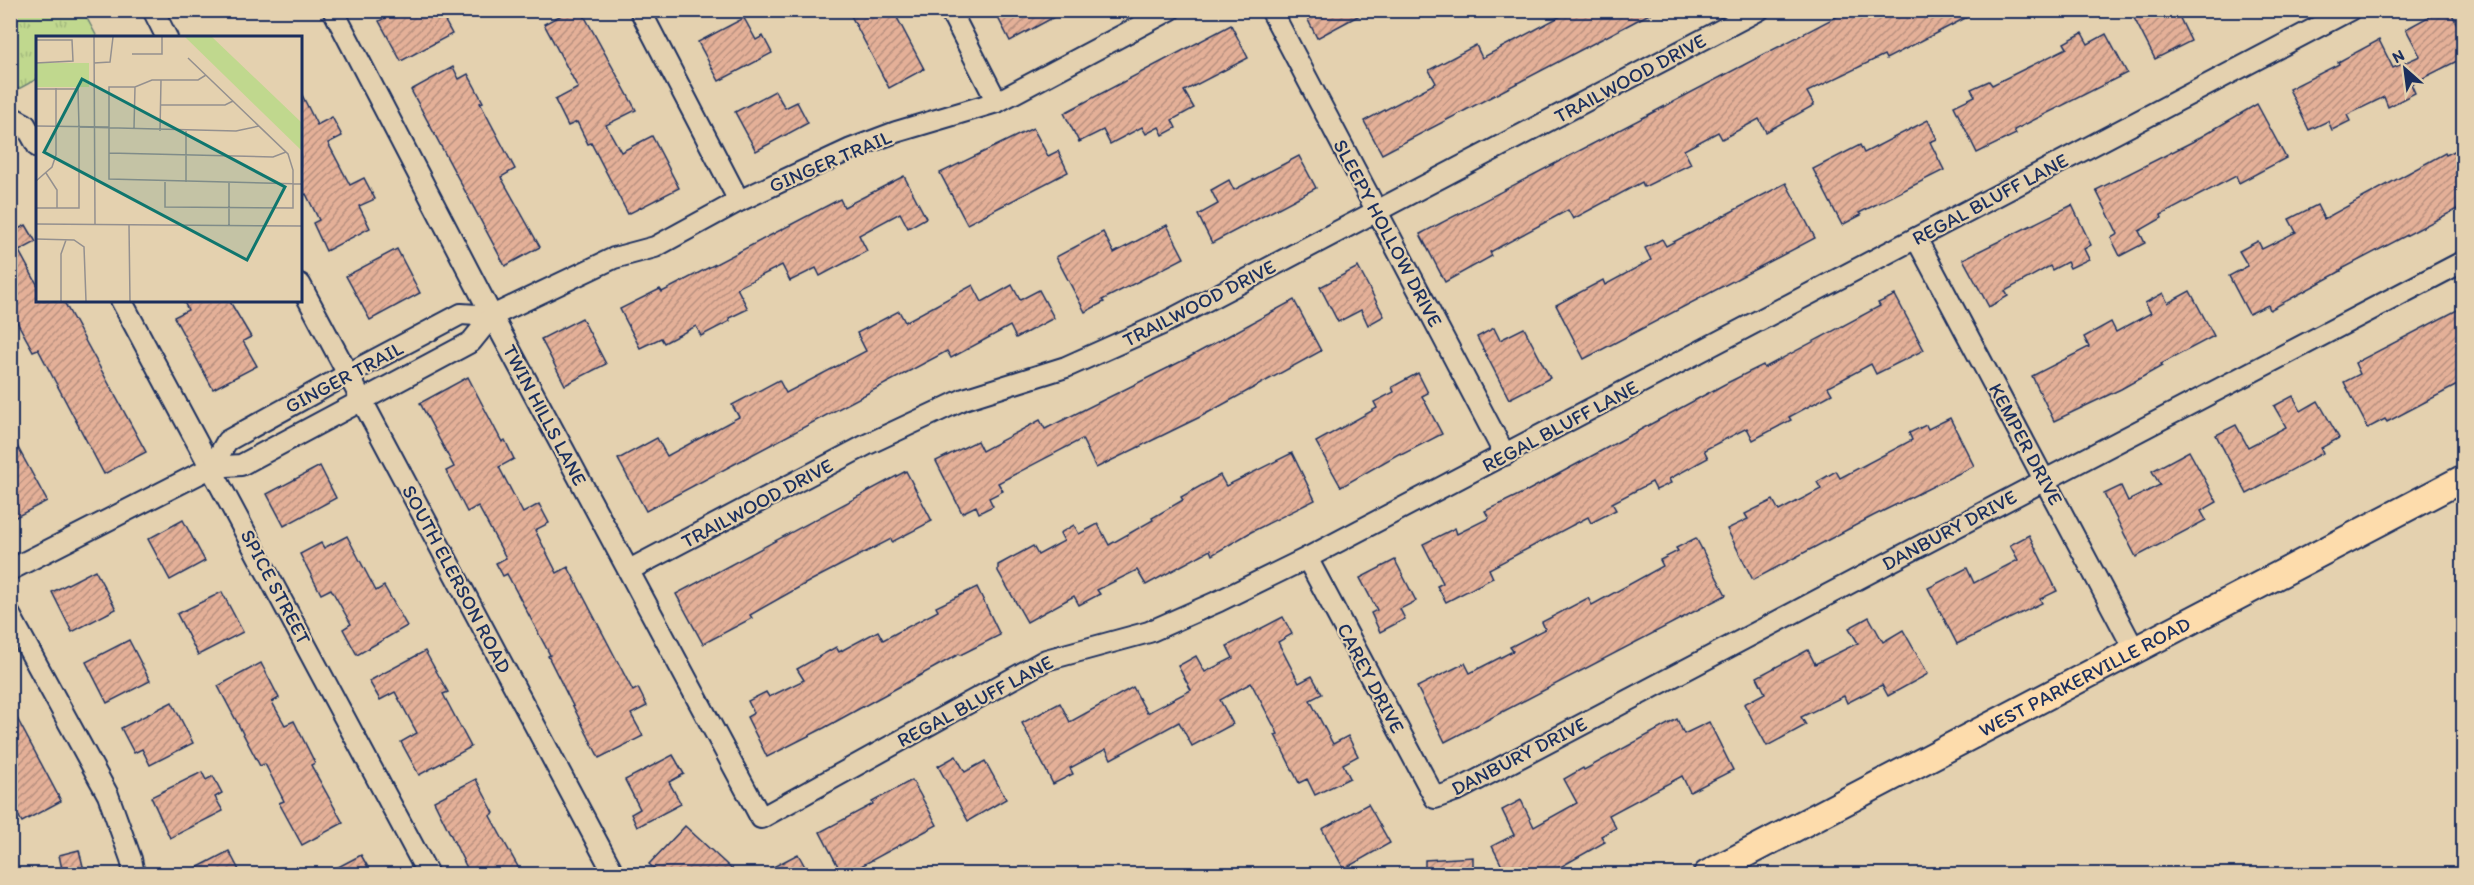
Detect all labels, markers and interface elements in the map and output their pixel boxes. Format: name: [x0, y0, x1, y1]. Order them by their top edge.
street label: TRAILWOOD DRIVE: [1550, 28, 1710, 128]
inset map: [36, 36, 302, 302]
north arrow: [2375, 39, 2435, 99]
text: N: [2389, 45, 2407, 67]
street label: GINGER TRAIL: [765, 125, 895, 197]
street label: SLEEPY HOLLOW DRIVE: [1328, 135, 1448, 331]
street label: REGAL BLUFF LANE: [1908, 148, 2072, 250]
street label: TRAILWOOD DRIVE: [1119, 254, 1279, 352]
street label: GINGER TRAIL: [281, 336, 407, 418]
street label: TWIN HILLS LANE: [498, 340, 592, 490]
street label: REGAL BLUFF LANE: [1478, 375, 1642, 477]
street label: KEMPER DRIVE: [1984, 379, 2068, 509]
street label: TRAILWOOD DRIVE: [677, 453, 837, 553]
street label: SOUTH ELERSON ROAD: [397, 481, 517, 677]
street label: DANBURY DRIVE: [1877, 484, 2021, 576]
street label: SPICE STREET: [236, 525, 316, 649]
street label: WEST PARKERVILLE ROAD: [1974, 611, 2195, 742]
street label: CAREY DRIVE: [1332, 619, 1410, 737]
street label: REGAL BLUFF LANE: [893, 650, 1057, 752]
street label: DANBURY DRIVE: [1447, 711, 1591, 801]

